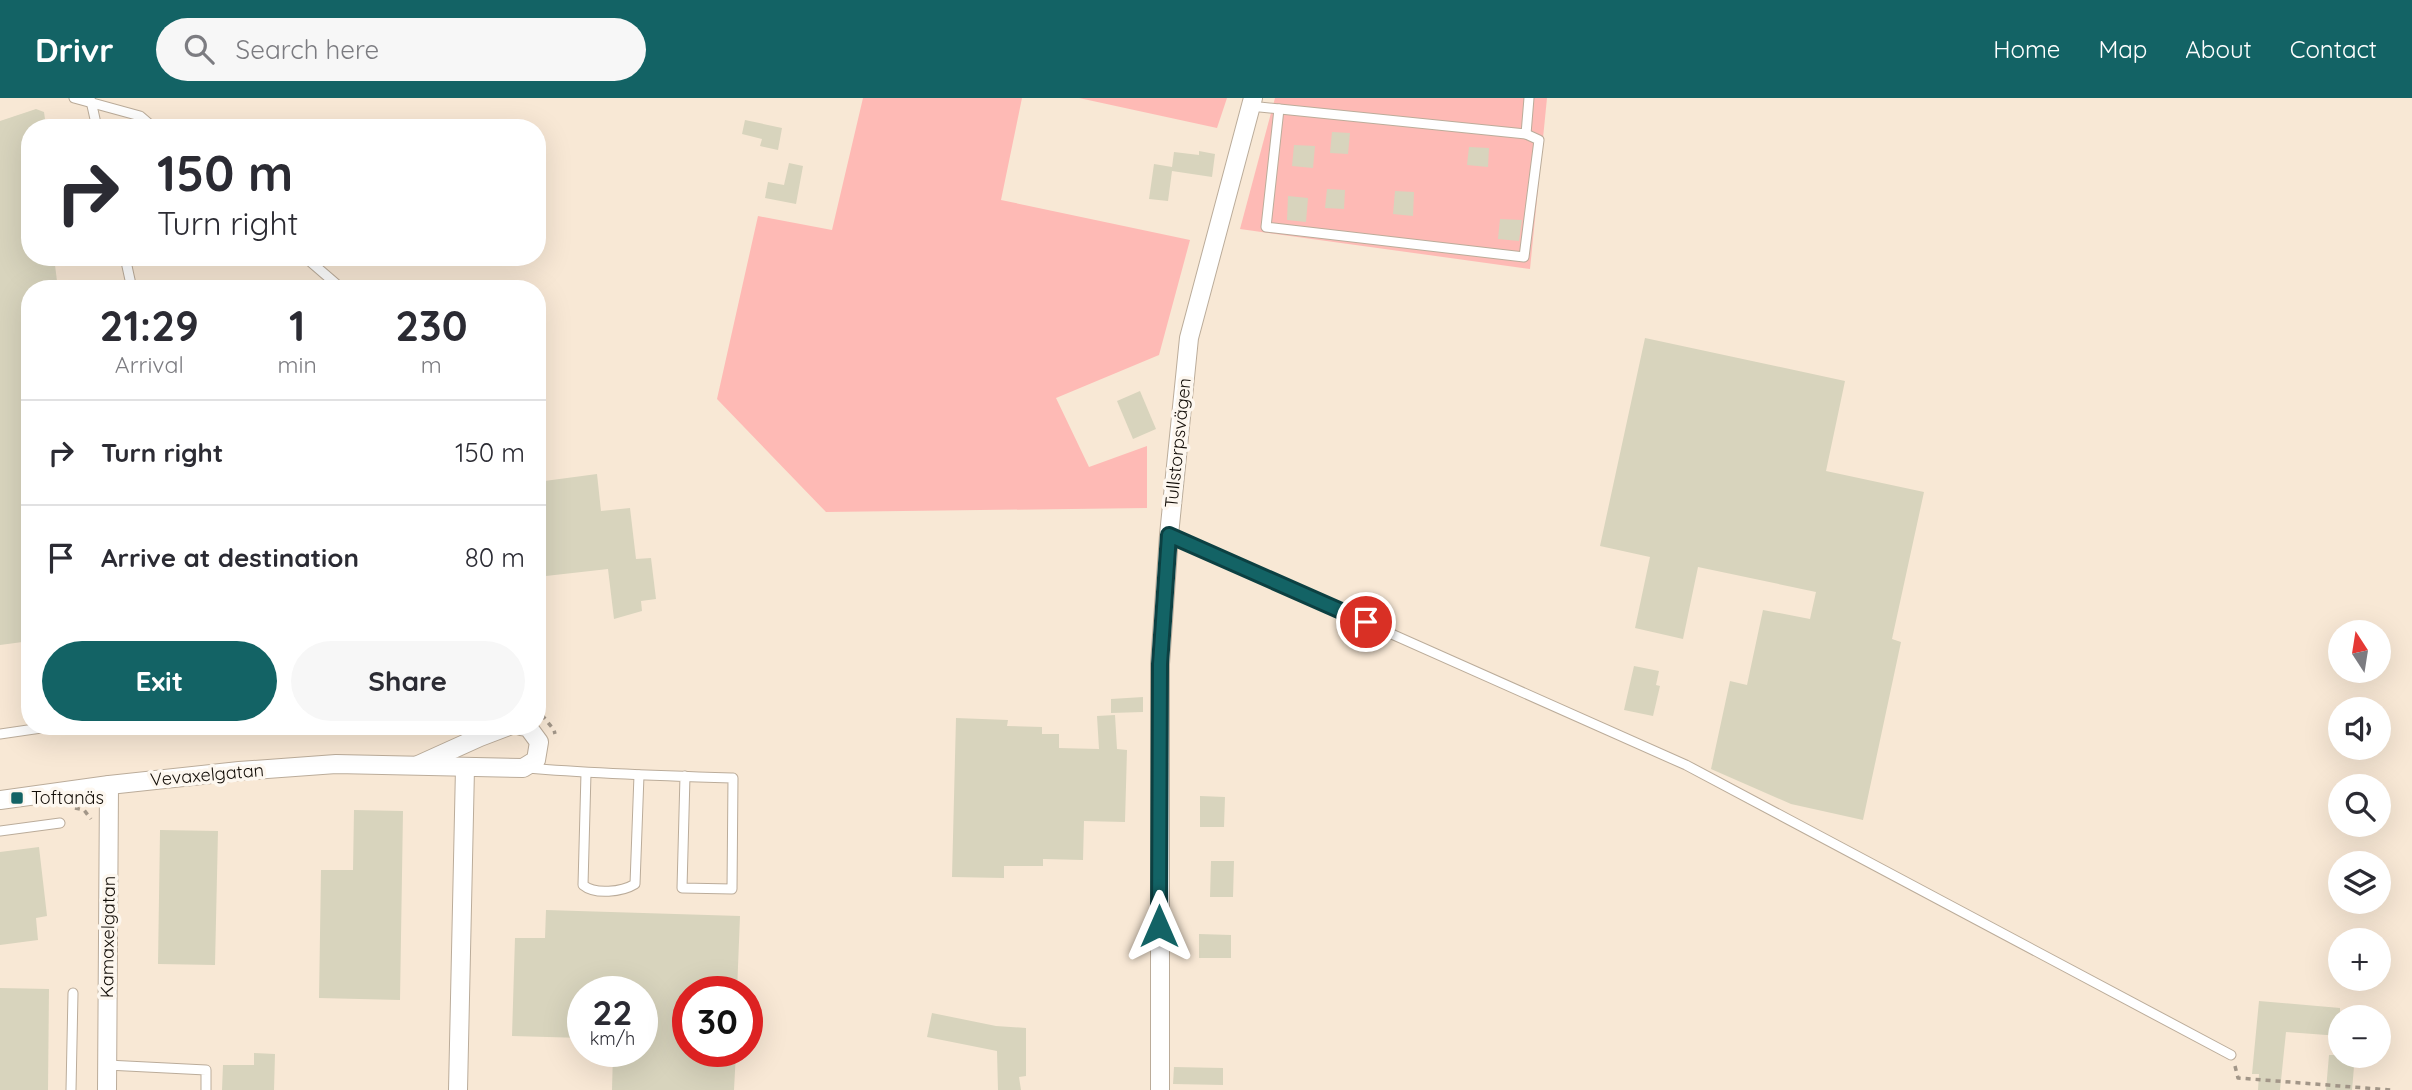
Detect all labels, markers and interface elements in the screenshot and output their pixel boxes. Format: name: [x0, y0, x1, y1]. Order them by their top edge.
search box: [156, 18, 646, 81]
text: Drivr: [35, 29, 114, 70]
icon: search: [180, 30, 218, 68]
text: Search here: [236, 33, 379, 66]
text: Home: [1993, 34, 2060, 64]
text: Map: [2098, 34, 2147, 64]
text: About: [2185, 34, 2252, 64]
text: Contact: [2290, 34, 2377, 64]
text: 150 m: [157, 142, 293, 203]
icon: right: [42, 147, 133, 238]
text: Turn right: [157, 203, 298, 243]
text: 21:29: [100, 299, 199, 352]
text: 1: [289, 299, 305, 352]
text: 230: [395, 299, 467, 352]
text: Arrival: [115, 350, 184, 379]
text: min: [278, 350, 317, 379]
text: m: [421, 350, 442, 379]
street label: Tullstorpsvägen: [1159, 377, 1196, 509]
icon: right: [42, 434, 80, 472]
text: Turn right: [101, 436, 223, 469]
text: 150 m: [455, 436, 525, 469]
icon: arrive: [42, 539, 80, 577]
text: Arrive at destination: [101, 541, 359, 574]
text: 80 m: [465, 541, 525, 574]
pin: [1336, 592, 1396, 652]
icon: arrive: [1347, 603, 1385, 641]
north arrow: [2328, 620, 2390, 682]
map controls: [2328, 620, 2391, 1068]
button: Exit: [42, 641, 277, 721]
button: Share: [291, 641, 525, 721]
button: sound: [2328, 697, 2391, 760]
street label: Vevaxelgatan: [149, 758, 265, 791]
button: search: [2328, 774, 2391, 837]
place label: Toftanäs: [31, 786, 104, 809]
marker: Toftanäs: [9, 790, 25, 806]
button: layers: [2328, 851, 2391, 914]
street label: Kamaxelgatan: [95, 876, 120, 998]
position arrow: [1122, 889, 1196, 963]
button: +: [2328, 928, 2391, 991]
speed limit sign: 30: [672, 976, 763, 1067]
text: 22: [593, 990, 632, 1034]
button: −: [2328, 1005, 2391, 1068]
text: km/h: [590, 1027, 635, 1050]

